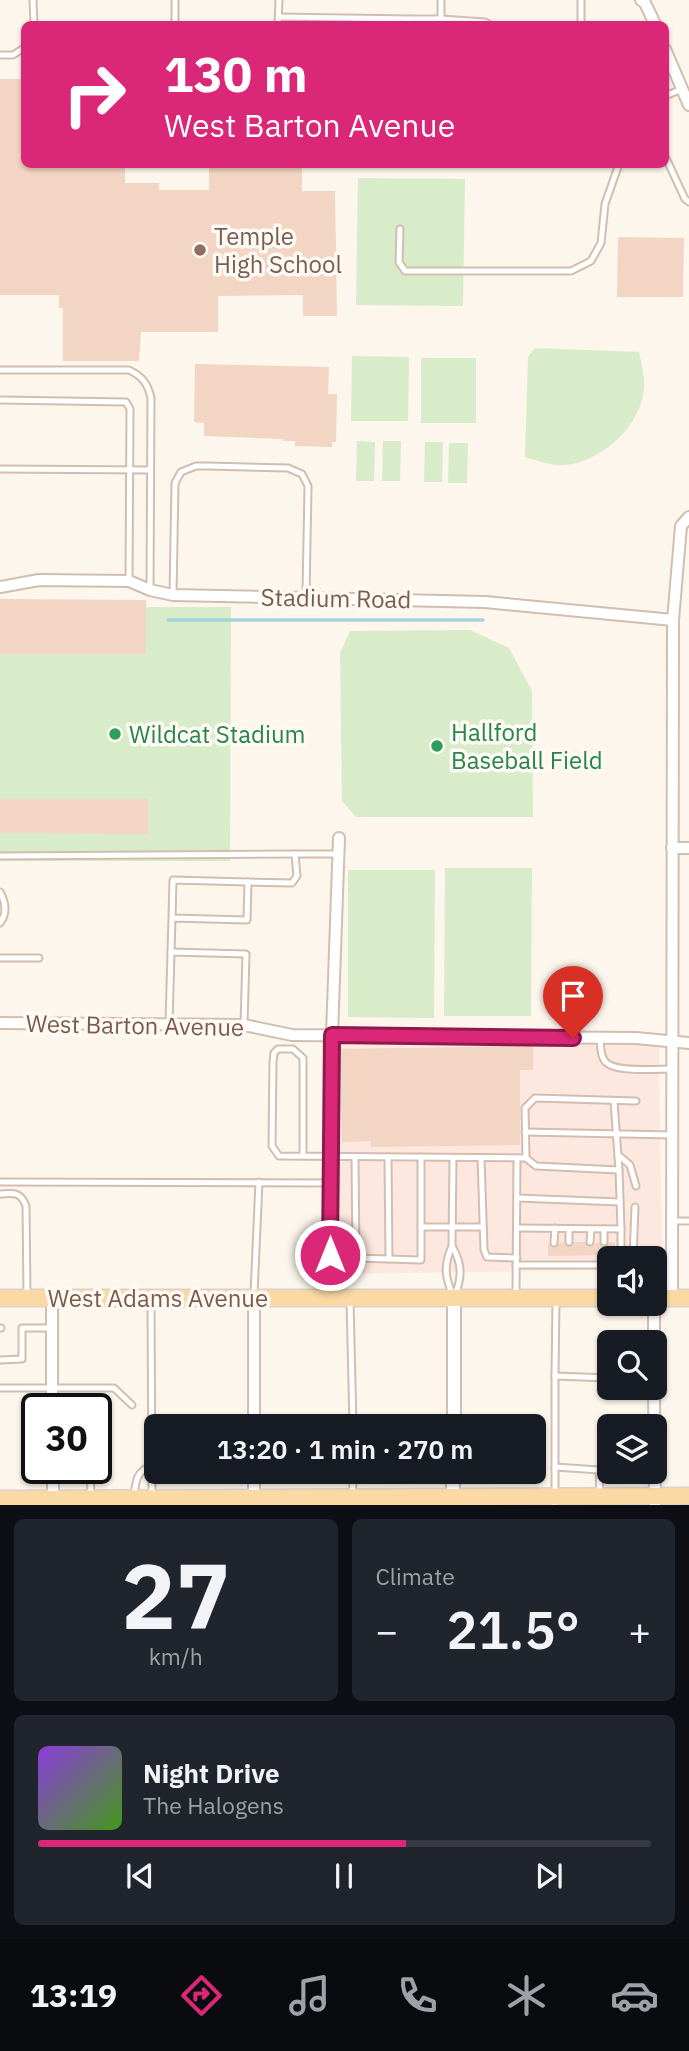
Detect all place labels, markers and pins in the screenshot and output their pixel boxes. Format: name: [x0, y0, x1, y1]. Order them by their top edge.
place label: Temple High School: [214, 220, 342, 280]
marker: Temple High School: [192, 242, 208, 258]
place label: Hallford Baseball Field: [451, 716, 603, 776]
place label: Wildcat Stadium: [129, 718, 306, 750]
marker: Wildcat Stadium: [107, 726, 123, 742]
marker: Hallford Baseball Field: [429, 738, 445, 754]
pin: [543, 966, 603, 1038]

